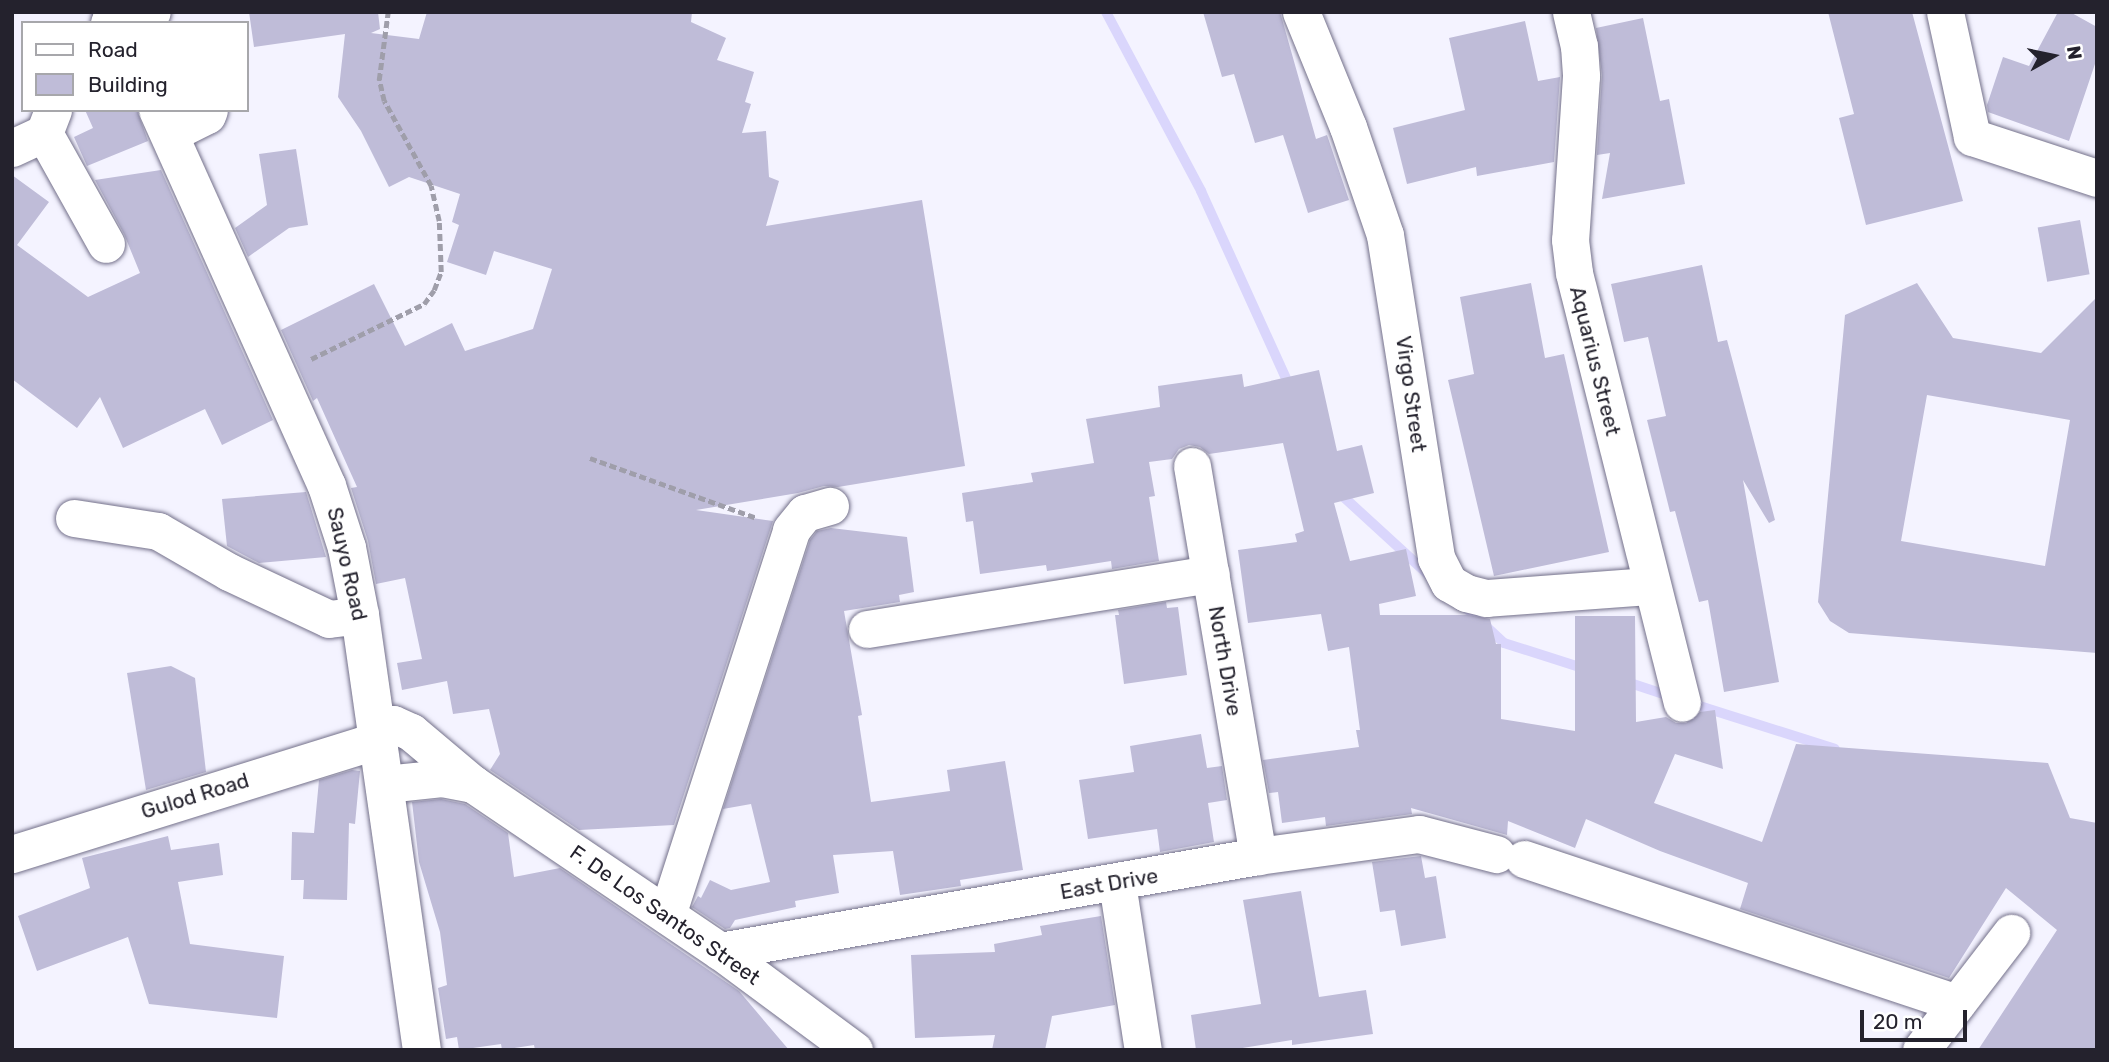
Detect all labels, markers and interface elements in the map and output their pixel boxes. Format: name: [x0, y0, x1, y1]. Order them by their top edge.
legend: [21, 21, 248, 112]
north arrow: [2018, 21, 2088, 91]
text: Road: [88, 37, 138, 62]
text: N: [2062, 44, 2087, 61]
text: Building: [88, 72, 168, 97]
street label: Aquarius Street: [1564, 284, 1626, 438]
street label: Virgo Street: [1390, 334, 1432, 454]
street label: Sauyo Road: [322, 505, 372, 623]
street label: North Drive: [1203, 604, 1247, 718]
street label: Gulod Road: [138, 768, 252, 824]
street label: F. De Los Santos Street: [565, 840, 765, 990]
street label: East Drive: [1058, 863, 1160, 905]
scale bar: [1864, 996, 1971, 1040]
text: 20 m: [1873, 1009, 1922, 1034]

